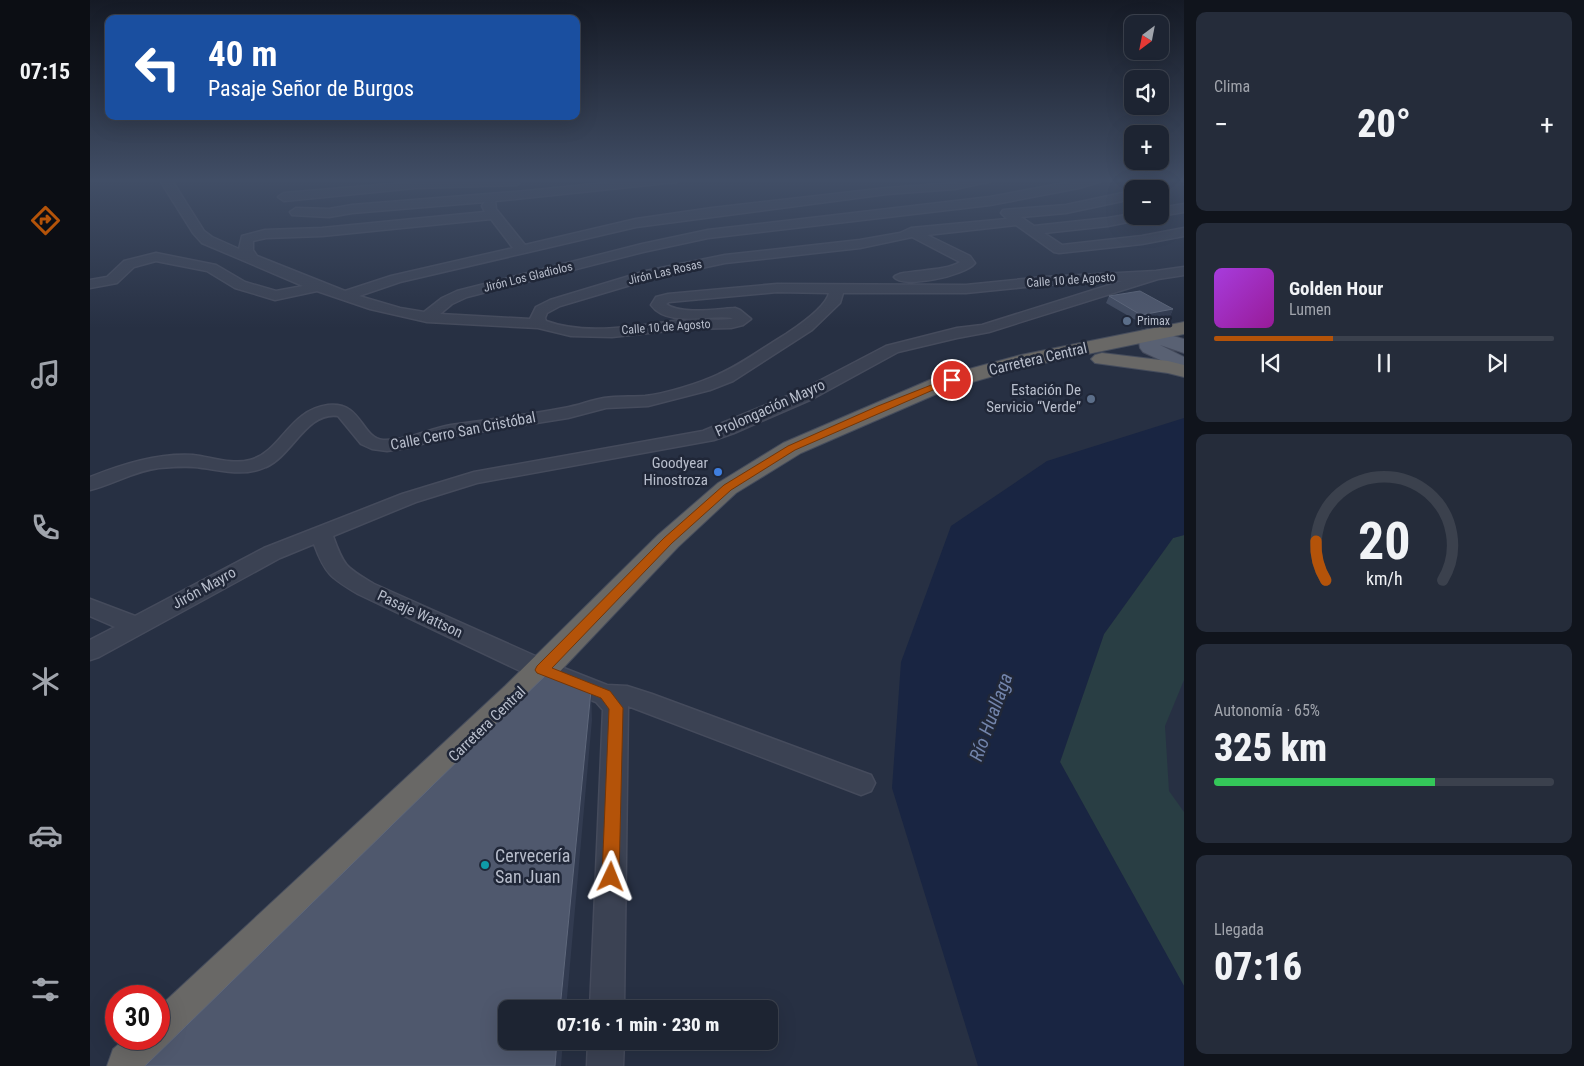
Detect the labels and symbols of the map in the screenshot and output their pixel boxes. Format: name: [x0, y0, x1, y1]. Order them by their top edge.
north arrow: [1124, 15, 1169, 60]
street label: Jirón Las Rosas: [627, 257, 703, 287]
street label: Jirón Los Gladiolos: [482, 259, 574, 295]
street label: Calle 10 de Agosto: [1026, 270, 1116, 290]
place label: Primax: [1137, 314, 1170, 328]
marker: Primax: [1121, 315, 1133, 327]
street label: Calle 10 de Agosto: [621, 317, 711, 337]
street label: Carretera Central: [987, 339, 1089, 379]
pin: [931, 359, 973, 401]
street label: Prolongación Mayro: [712, 376, 828, 440]
place label: Estación De Servicio “Verde”: [986, 381, 1081, 416]
marker: Estación De Servicio “Verde”: [1085, 393, 1097, 405]
street label: Calle Cerro San Cristóbal: [389, 408, 537, 454]
place label: Goodyear Hinostroza: [644, 454, 708, 489]
marker: Goodyear Hinostroza: [712, 466, 724, 478]
street label: Jirón Mayro: [169, 563, 239, 613]
street label: Pasaje Wattson: [374, 586, 466, 642]
water label: Río Huallaga: [964, 670, 1018, 764]
street label: Carretera Central: [445, 683, 529, 765]
place label: Cervecería San Juan: [495, 845, 570, 887]
position arrow: [584, 850, 636, 902]
marker: Cervecería San Juan: [479, 859, 491, 871]
speed limit sign: 30: [105, 985, 170, 1050]

